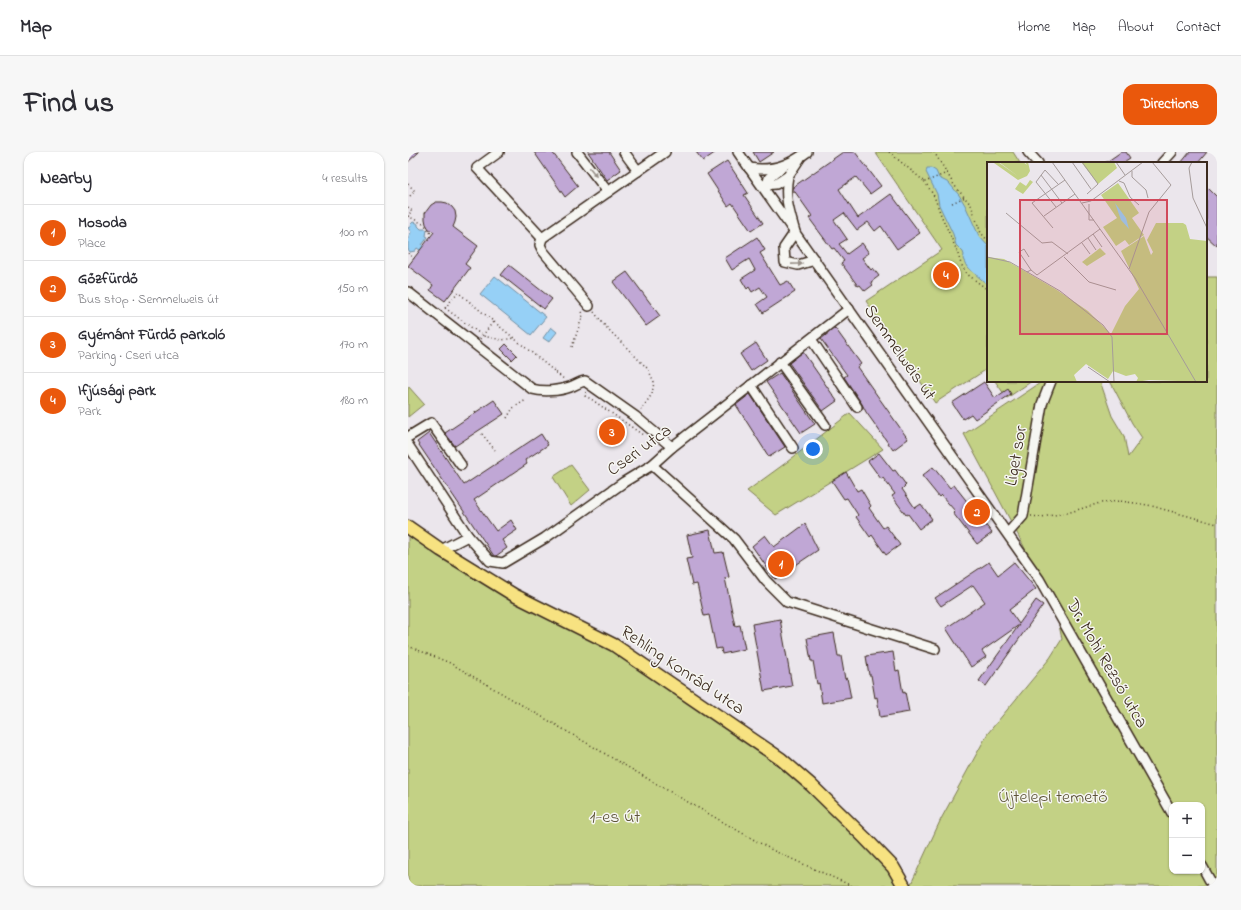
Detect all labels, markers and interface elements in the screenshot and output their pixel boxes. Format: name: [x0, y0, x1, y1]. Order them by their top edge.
text: Map: [20, 14, 52, 41]
text: Home: [1018, 17, 1050, 38]
text: Map: [1072, 17, 1096, 38]
text: About: [1118, 17, 1154, 38]
text: Contact: [1176, 17, 1221, 38]
text: Find us: [24, 84, 114, 125]
button: Directions: [1123, 84, 1217, 125]
inset map: [987, 162, 1207, 382]
text: Nearby: [40, 166, 92, 191]
one-way arrow: [588, 167, 597, 178]
text: 4 results: [322, 169, 368, 188]
text: Mosoda: [78, 212, 127, 234]
text: 1: [51, 223, 55, 242]
text: 100 m: [339, 223, 368, 242]
text: Place: [78, 234, 106, 253]
one-way arrow: [791, 260, 804, 267]
pin: 4: [933, 260, 959, 290]
text: Gőzfürdő: [78, 268, 138, 290]
text: 2: [50, 279, 56, 298]
text: 150 m: [337, 279, 368, 298]
text: Bus stop · Semmelweis út: [78, 290, 219, 309]
street label: Semmelweis út: [856, 300, 942, 406]
text: Gyémánt Fürdő parkoló: [78, 324, 225, 346]
text: 3: [50, 335, 56, 354]
text: 170 m: [340, 335, 368, 354]
text: Parking · Cseri utca: [78, 346, 179, 365]
text: Ifjúsági park: [78, 380, 156, 402]
text: 4: [50, 391, 56, 410]
text: 180 m: [340, 391, 368, 410]
text: Park: [78, 402, 102, 421]
pin: 3: [599, 417, 625, 447]
street label: Cseri utca: [602, 419, 678, 483]
street label: Liget sor: [999, 423, 1036, 488]
your location: [803, 439, 823, 459]
pin: 2: [964, 497, 990, 527]
pin: 1: [768, 549, 794, 579]
street label: Dr. Mohi Rezső utca: [1058, 594, 1154, 734]
street label: Rehling Konrád utca: [614, 620, 749, 723]
park label: Újtelepi temető: [998, 785, 1108, 811]
map controls: [1169, 802, 1205, 874]
button: +: [1169, 802, 1205, 838]
park label: 1-es út: [590, 805, 640, 831]
button: −: [1169, 838, 1205, 874]

